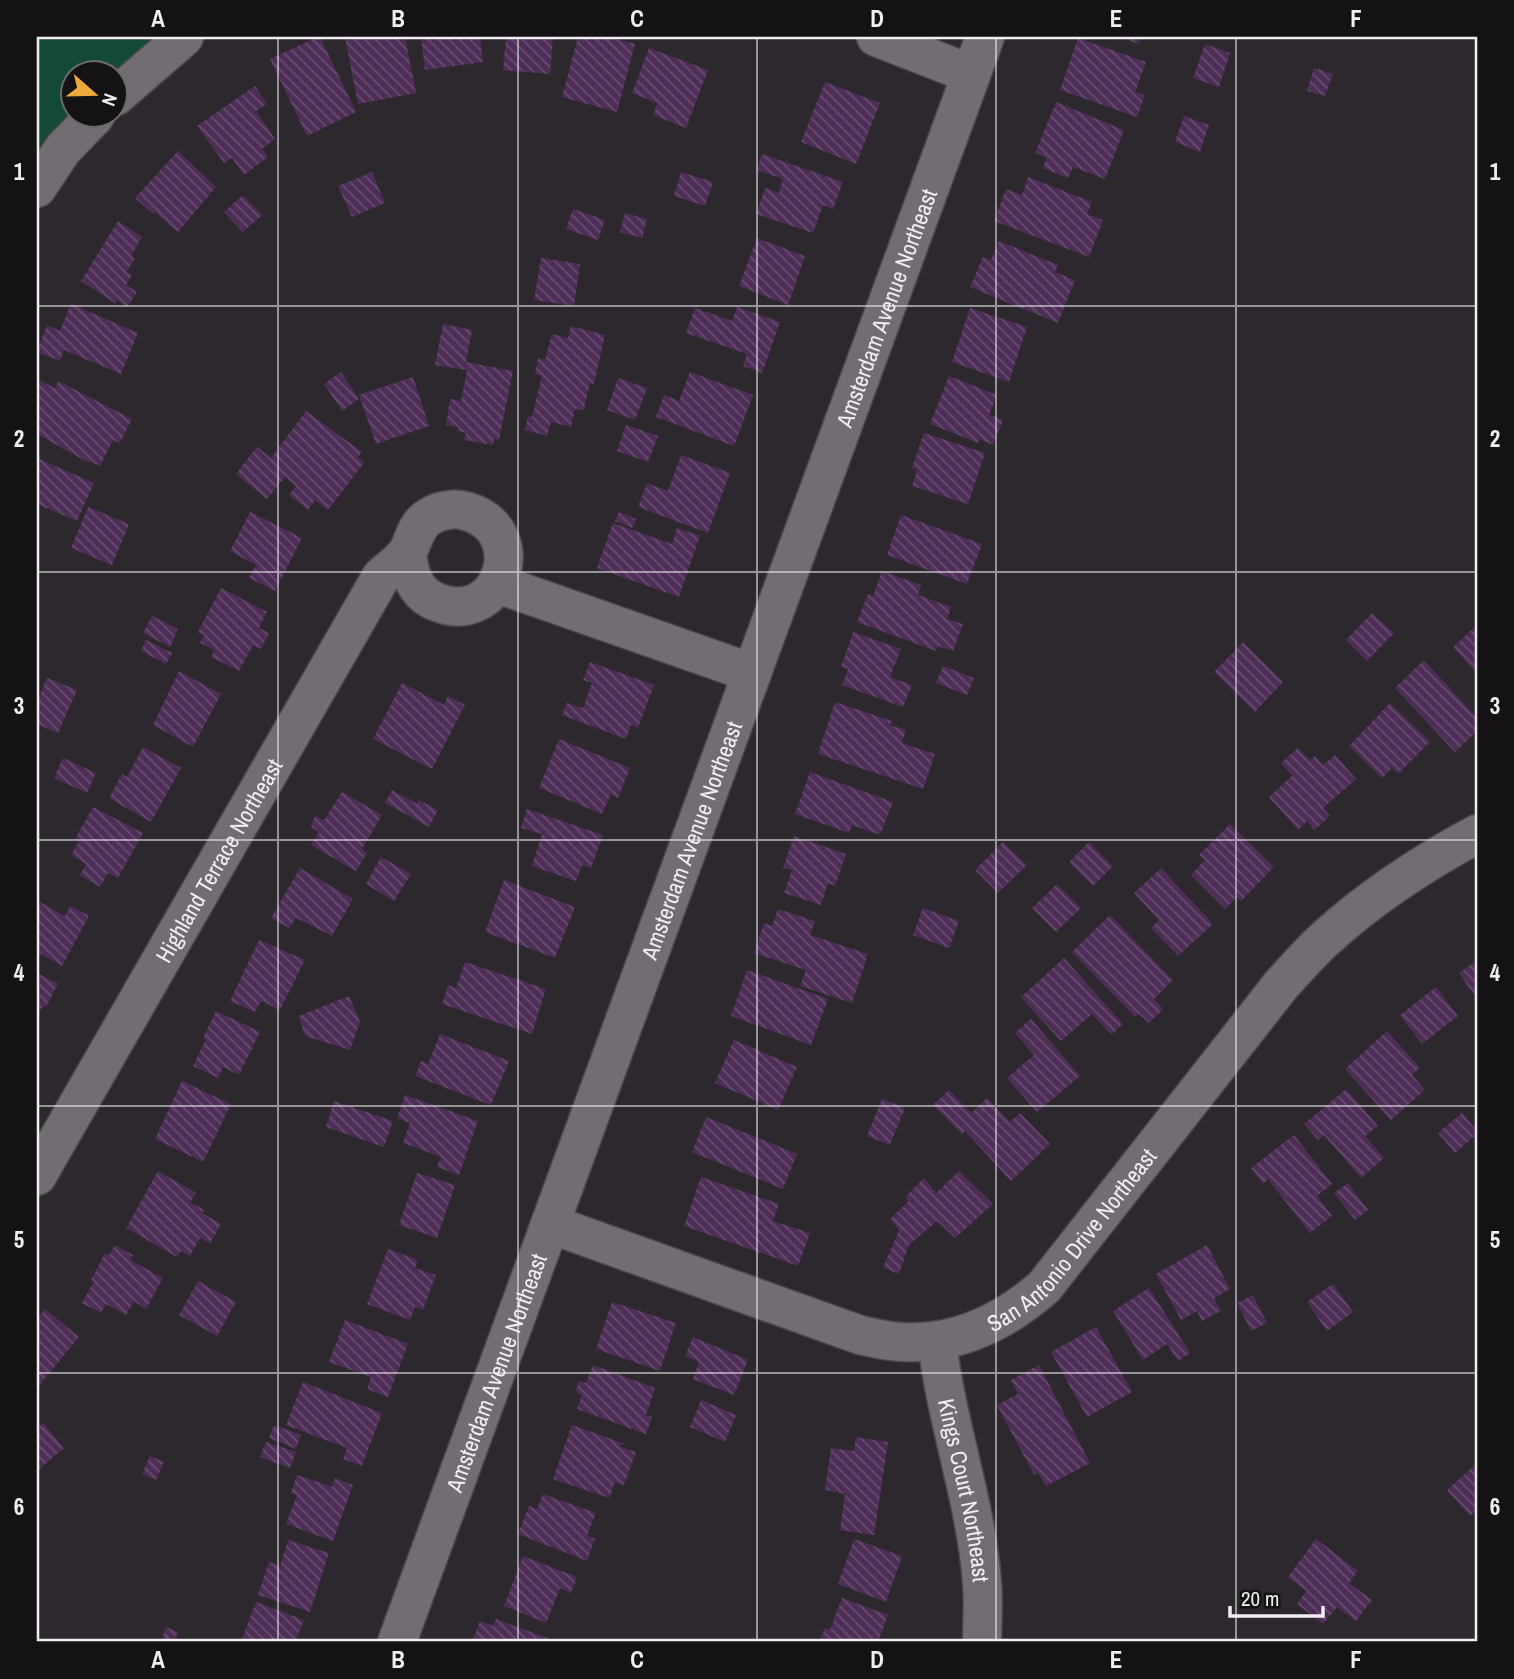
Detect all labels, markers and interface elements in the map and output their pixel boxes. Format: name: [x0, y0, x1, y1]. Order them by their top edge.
text: A: [151, 3, 165, 34]
text: B: [391, 3, 405, 34]
text: C: [630, 3, 644, 34]
text: D: [870, 3, 884, 34]
text: E: [1110, 3, 1122, 34]
text: F: [1350, 3, 1362, 34]
north arrow: [60, 60, 130, 130]
text: N: [96, 90, 124, 110]
text: 1: [14, 156, 25, 187]
text: 1: [1490, 156, 1501, 187]
street label: Amsterdam Avenue Northeast: [828, 184, 944, 432]
text: 2: [14, 423, 24, 454]
text: 2: [1490, 423, 1500, 454]
text: 3: [14, 690, 24, 721]
text: 3: [1490, 690, 1500, 721]
street label: Amsterdam Avenue Northeast: [633, 717, 749, 964]
street label: Highland Terrace Northeast: [147, 753, 289, 968]
text: 4: [14, 957, 25, 988]
text: 4: [1490, 957, 1501, 988]
street label: San Antonio Drive Northeast: [981, 1141, 1163, 1339]
text: 5: [14, 1224, 24, 1255]
text: 5: [1490, 1224, 1500, 1255]
street label: Amsterdam Avenue Northeast: [438, 1249, 554, 1497]
street label: Kings Court Northeast: [931, 1396, 997, 1583]
text: 6: [14, 1491, 24, 1522]
text: 6: [1490, 1491, 1500, 1522]
scale bar: [1230, 1574, 1323, 1618]
text: 20 m: [1241, 1584, 1279, 1613]
text: A: [151, 1644, 165, 1675]
text: B: [391, 1644, 405, 1675]
text: C: [630, 1644, 644, 1675]
text: D: [870, 1644, 884, 1675]
text: E: [1110, 1644, 1122, 1675]
text: F: [1350, 1644, 1362, 1675]

